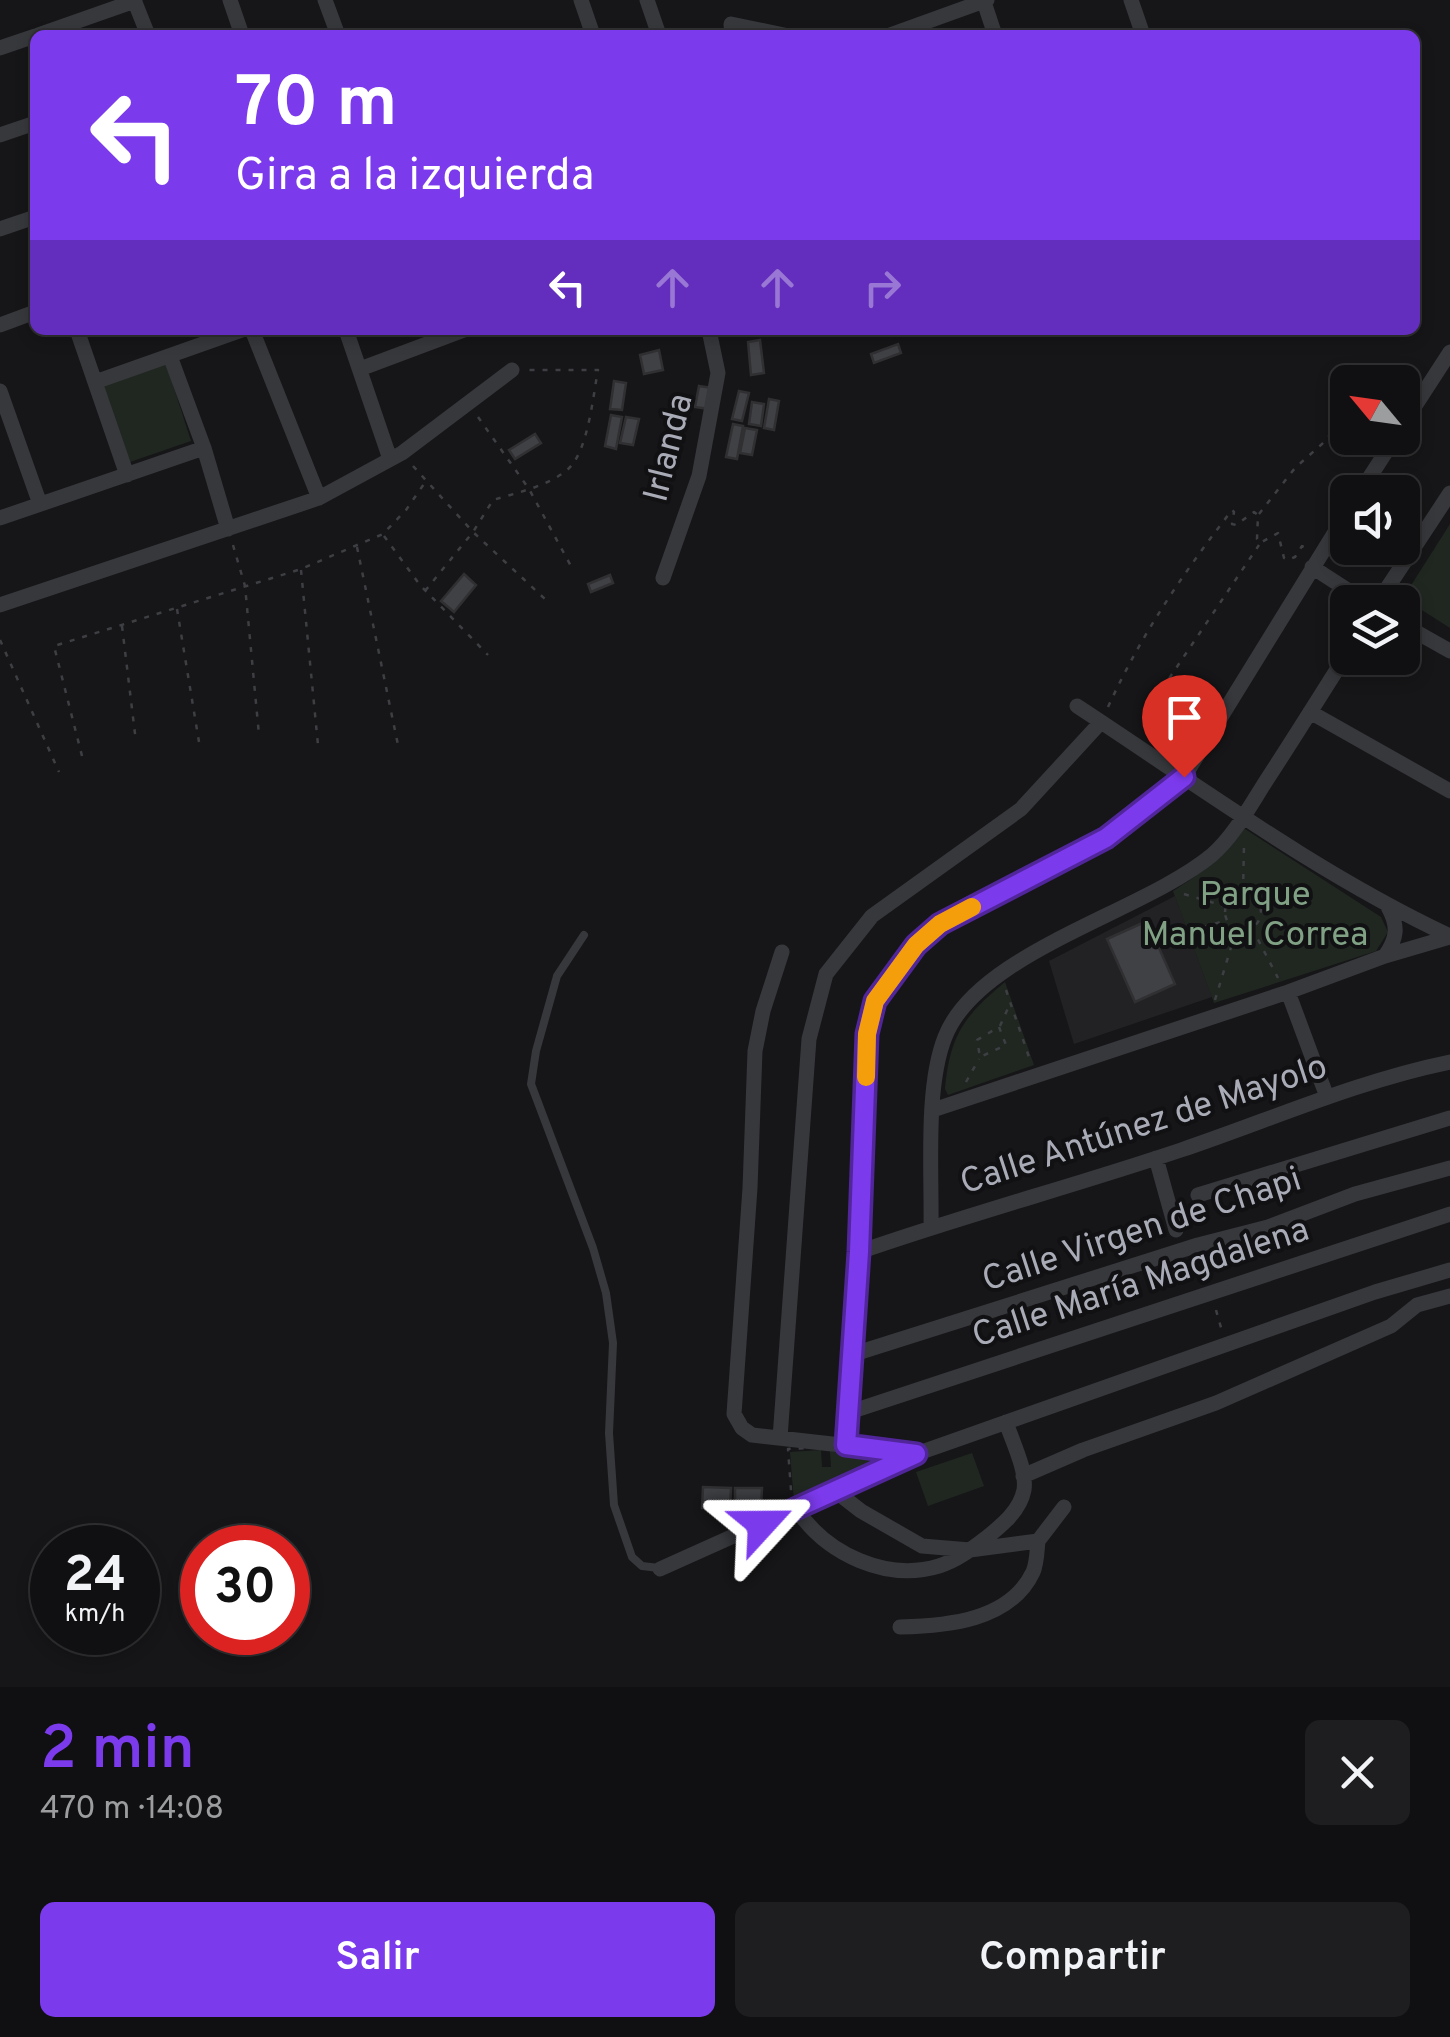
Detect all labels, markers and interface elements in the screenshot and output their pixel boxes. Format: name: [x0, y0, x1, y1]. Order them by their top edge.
text: 70 m: [235, 62, 398, 151]
icon: left: [70, 70, 200, 200]
text: Gira a la izquierda: [235, 149, 594, 206]
icon: left: [540, 260, 595, 315]
icon: ahead: [645, 260, 700, 315]
icon: ahead: [750, 260, 805, 315]
icon: right: [855, 260, 910, 315]
north arrow: [1330, 365, 1420, 455]
map controls: [1330, 365, 1420, 675]
street label: Irlanda: [635, 389, 705, 507]
button: sound: [1330, 475, 1420, 565]
button: layers: [1330, 585, 1420, 675]
pin: [1142, 675, 1227, 778]
icon: arrive: [1157, 690, 1212, 745]
park label: Parque Manuel Correa: [1142, 874, 1368, 958]
street label: Calle Antúnez de Mayolo: [955, 1046, 1333, 1206]
street label: Calle Virgen de Chapi: [977, 1159, 1307, 1303]
street label: Calle María Magdalena: [967, 1209, 1315, 1359]
position arrow: [710, 1472, 814, 1576]
speed limit sign: 30: [180, 1525, 310, 1655]
text: 24: [64, 1546, 126, 1609]
text: km/h: [65, 1599, 125, 1631]
text: 2 min: [40, 1714, 195, 1790]
button: close: [1305, 1720, 1410, 1825]
text: 470 m · 14:08: [40, 1790, 224, 1830]
button: Salir: [40, 1902, 715, 2017]
button: Compartir: [735, 1902, 1410, 2017]

